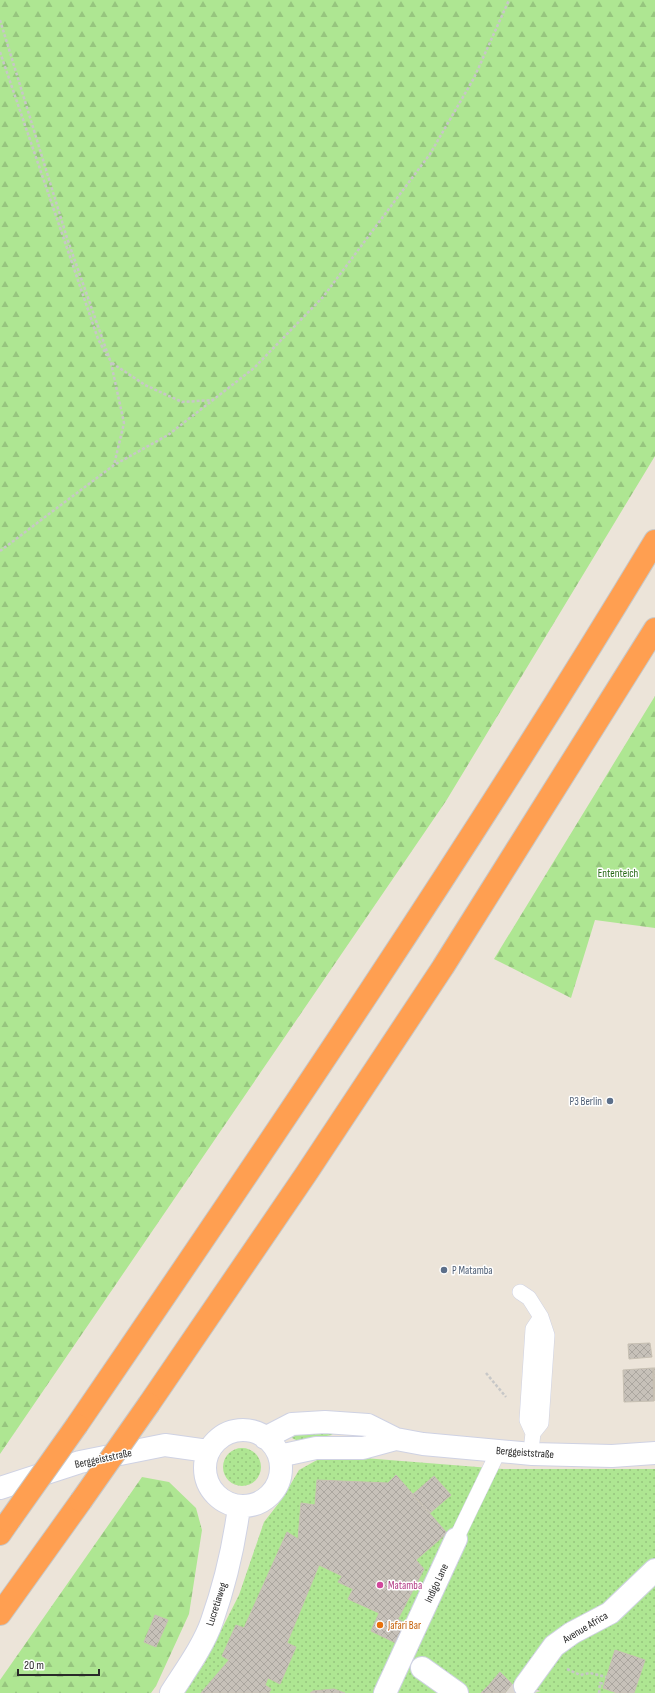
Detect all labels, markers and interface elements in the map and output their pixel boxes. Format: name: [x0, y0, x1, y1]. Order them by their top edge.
park label: Ententeich: [598, 867, 639, 880]
place label: P3 Berlin: [569, 1095, 602, 1108]
marker: P3 Berlin: [605, 1096, 615, 1106]
place label: P Matamba: [452, 1264, 493, 1277]
marker: P Matamba: [439, 1265, 449, 1275]
street label: Berggeiststraße: [495, 1444, 554, 1461]
street label: Berggeiststraße: [73, 1446, 133, 1471]
street label: Indigo Lane: [422, 1562, 451, 1605]
place label: Matamba: [388, 1579, 422, 1592]
street label: Lucretiaweg: [203, 1580, 230, 1628]
marker: Matamba: [375, 1580, 385, 1590]
street label: Avenue Africa: [560, 1609, 610, 1646]
place label: Jafari Bar: [387, 1619, 421, 1632]
marker: Jafari Bar: [375, 1620, 385, 1630]
scale bar: [18, 1651, 99, 1677]
text: 20 m: [24, 1658, 44, 1673]

